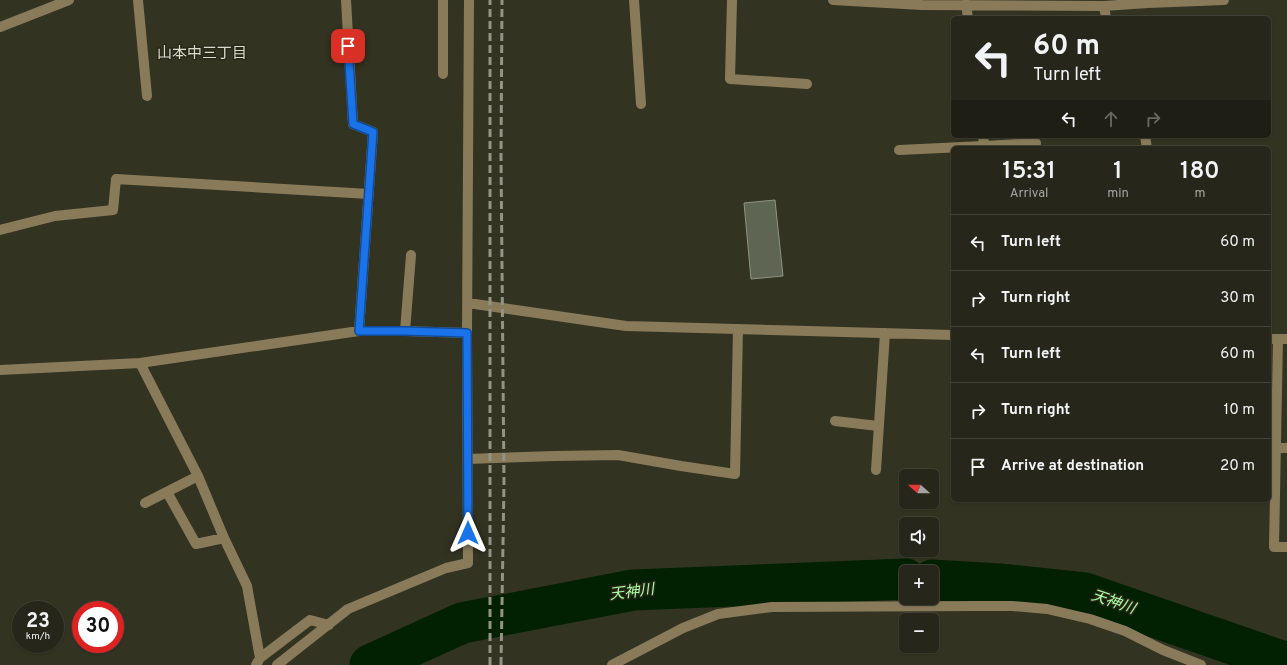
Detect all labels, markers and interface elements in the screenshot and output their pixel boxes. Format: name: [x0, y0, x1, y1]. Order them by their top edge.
pin: [331, 29, 365, 63]
text: 60 m: [1033, 29, 1100, 65]
icon: left: [967, 32, 1019, 84]
icon: arrive: [337, 35, 359, 57]
district label: 山本中三丁目: [157, 45, 247, 64]
text: Turn left: [1033, 64, 1101, 87]
icon: left: [1058, 108, 1080, 130]
icon: ahead: [1100, 108, 1122, 130]
icon: right: [1142, 108, 1164, 130]
text: 15:31: [1002, 157, 1056, 187]
text: 1: [1113, 157, 1123, 187]
text: 180: [1180, 157, 1220, 187]
text: Arrival: [1010, 186, 1048, 202]
text: min: [1107, 186, 1129, 202]
text: m: [1194, 186, 1205, 202]
icon: left: [967, 232, 989, 254]
text: Turn left: [1001, 233, 1061, 252]
text: 60 m: [1220, 233, 1255, 252]
icon: right: [967, 288, 989, 310]
text: Turn right: [1001, 289, 1070, 308]
text: 30 m: [1220, 289, 1255, 308]
icon: left: [967, 344, 989, 366]
text: Turn left: [1001, 345, 1061, 364]
text: 60 m: [1220, 345, 1255, 364]
icon: right: [967, 400, 989, 422]
text: Turn right: [1001, 401, 1070, 420]
text: 10 m: [1224, 401, 1255, 420]
icon: arrive: [967, 456, 989, 478]
text: Arrive at destination: [1001, 457, 1144, 476]
text: 20 m: [1220, 457, 1255, 476]
north arrow: [899, 469, 939, 509]
map controls: [899, 469, 939, 653]
position arrow: [447, 512, 489, 554]
button: sound: [899, 517, 939, 557]
button: +: [899, 565, 939, 605]
water label: 天神川: [609, 581, 657, 605]
water label: 天神川: [1089, 587, 1139, 620]
speed limit sign: 30: [72, 601, 124, 653]
text: 23: [26, 609, 50, 635]
button: −: [899, 613, 939, 653]
text: km/h: [26, 630, 50, 643]

